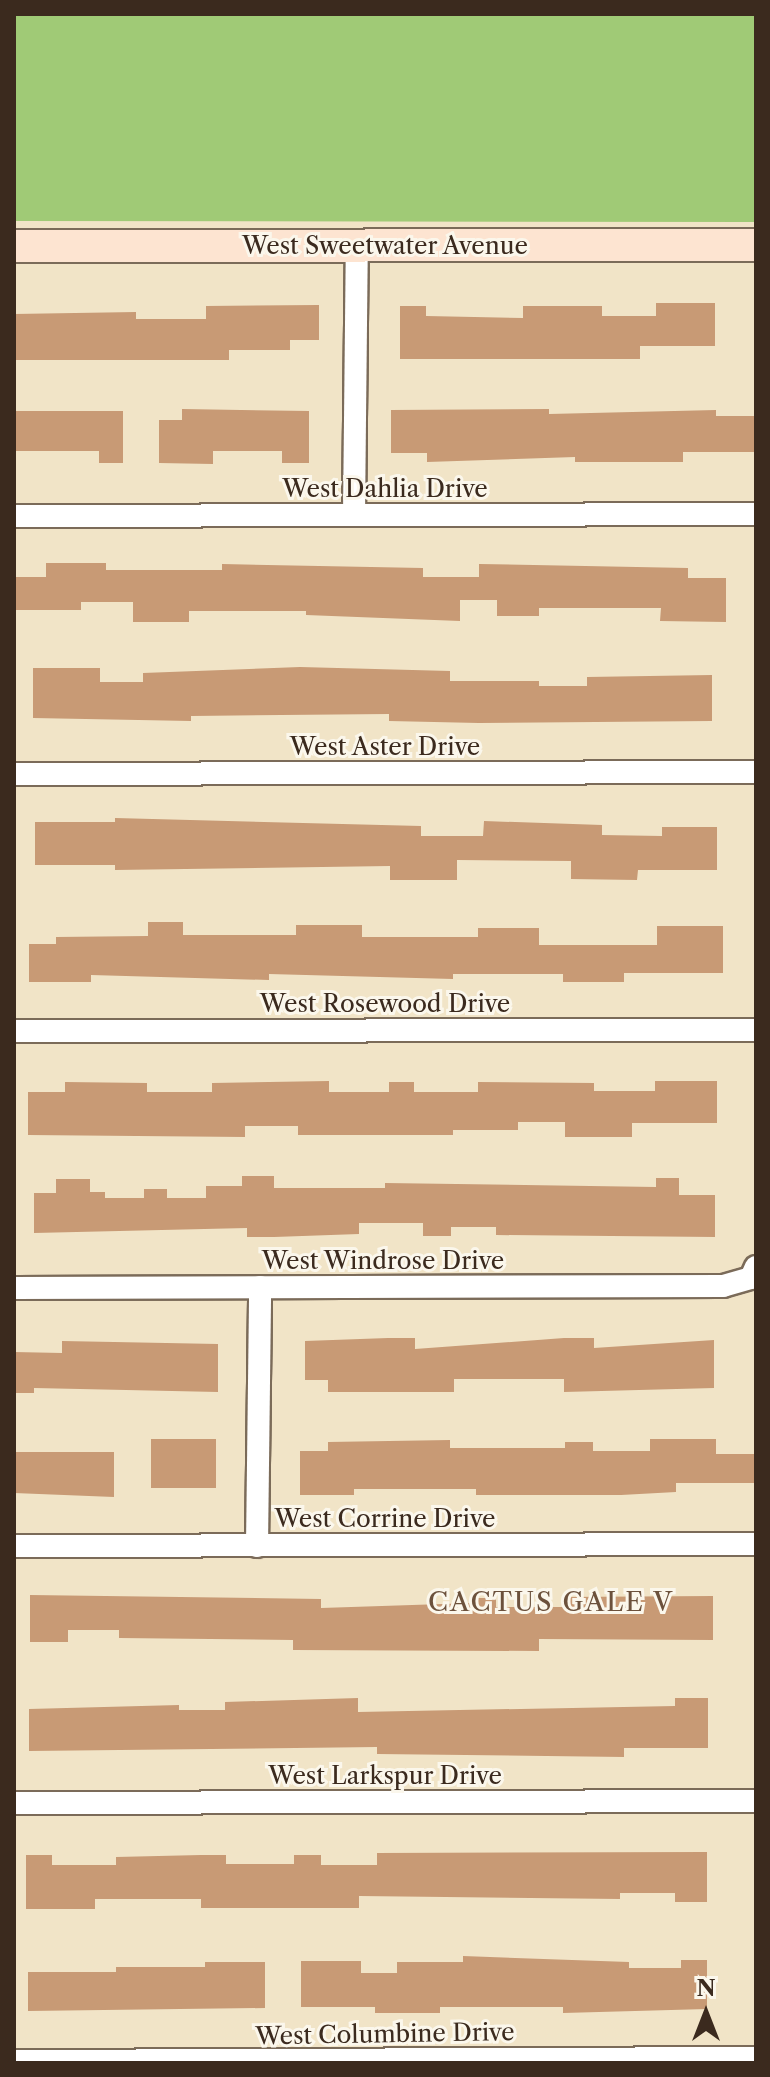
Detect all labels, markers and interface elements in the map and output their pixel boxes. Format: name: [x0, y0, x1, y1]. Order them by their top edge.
street label: West Sweetwater Avenue: [241, 232, 529, 260]
street label: West Dahlia Drive: [282, 475, 488, 503]
street label: West Aster Drive: [289, 733, 481, 761]
street label: West Rosewood Drive: [260, 990, 510, 1018]
street label: West Windrose Drive: [261, 1247, 505, 1275]
street label: West Corrine Drive: [275, 1505, 495, 1533]
district label: CACTUS GALE V: [428, 1587, 674, 1619]
street label: West Larkspur Drive: [268, 1762, 502, 1790]
north arrow: [666, 1973, 746, 2053]
text: N: [696, 1975, 716, 2002]
street label: West Columbine Drive: [255, 2017, 515, 2051]

